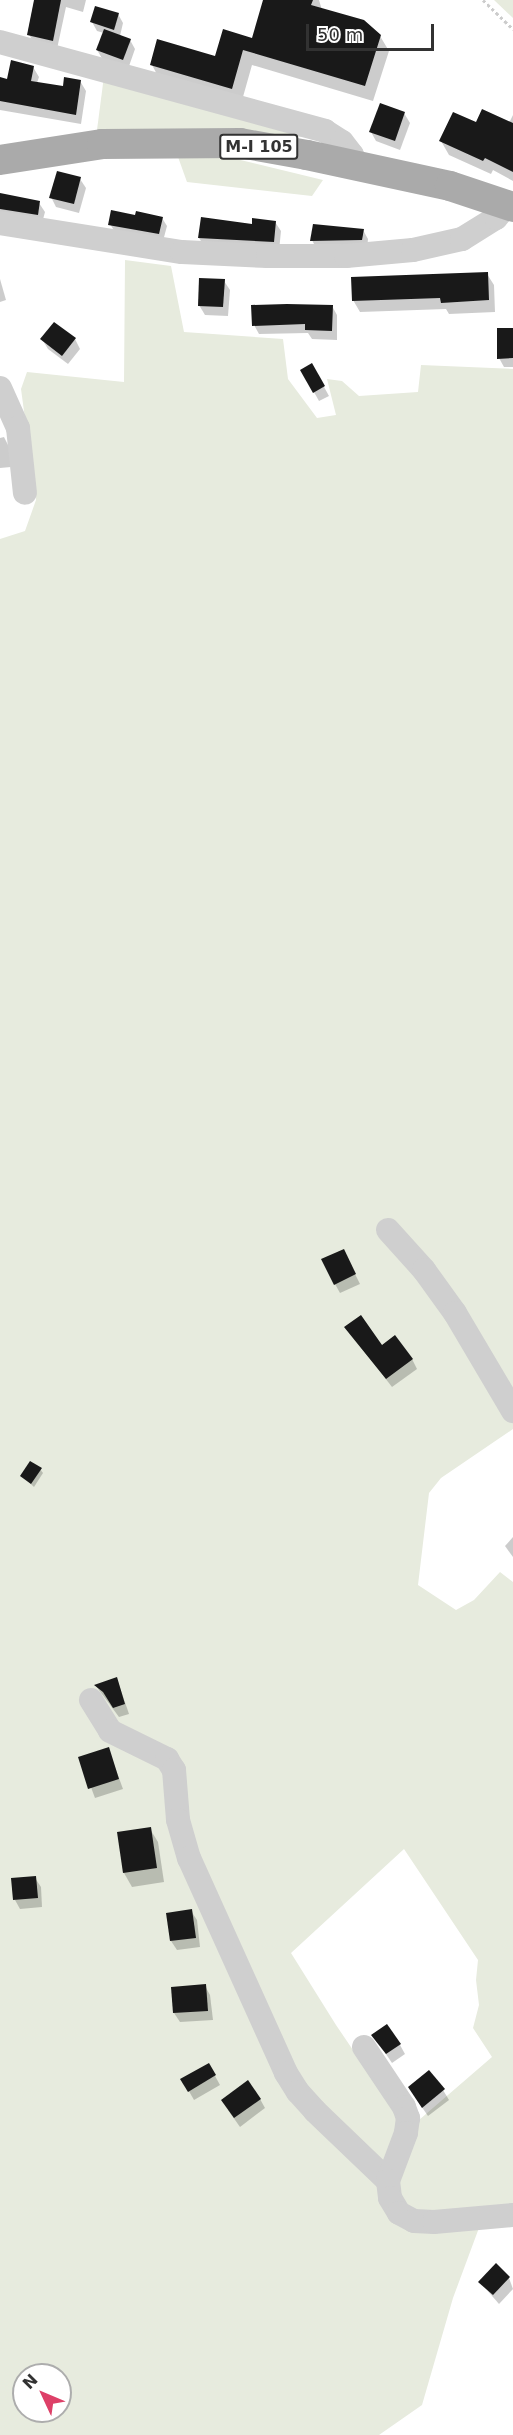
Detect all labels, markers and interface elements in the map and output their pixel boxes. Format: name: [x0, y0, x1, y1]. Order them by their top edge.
scale bar: [309, 12, 436, 50]
text: 50 m: [317, 24, 363, 45]
road number: M-I 105: [218, 134, 300, 160]
north arrow: [12, 2363, 72, 2423]
text: N: [19, 2370, 42, 2393]

